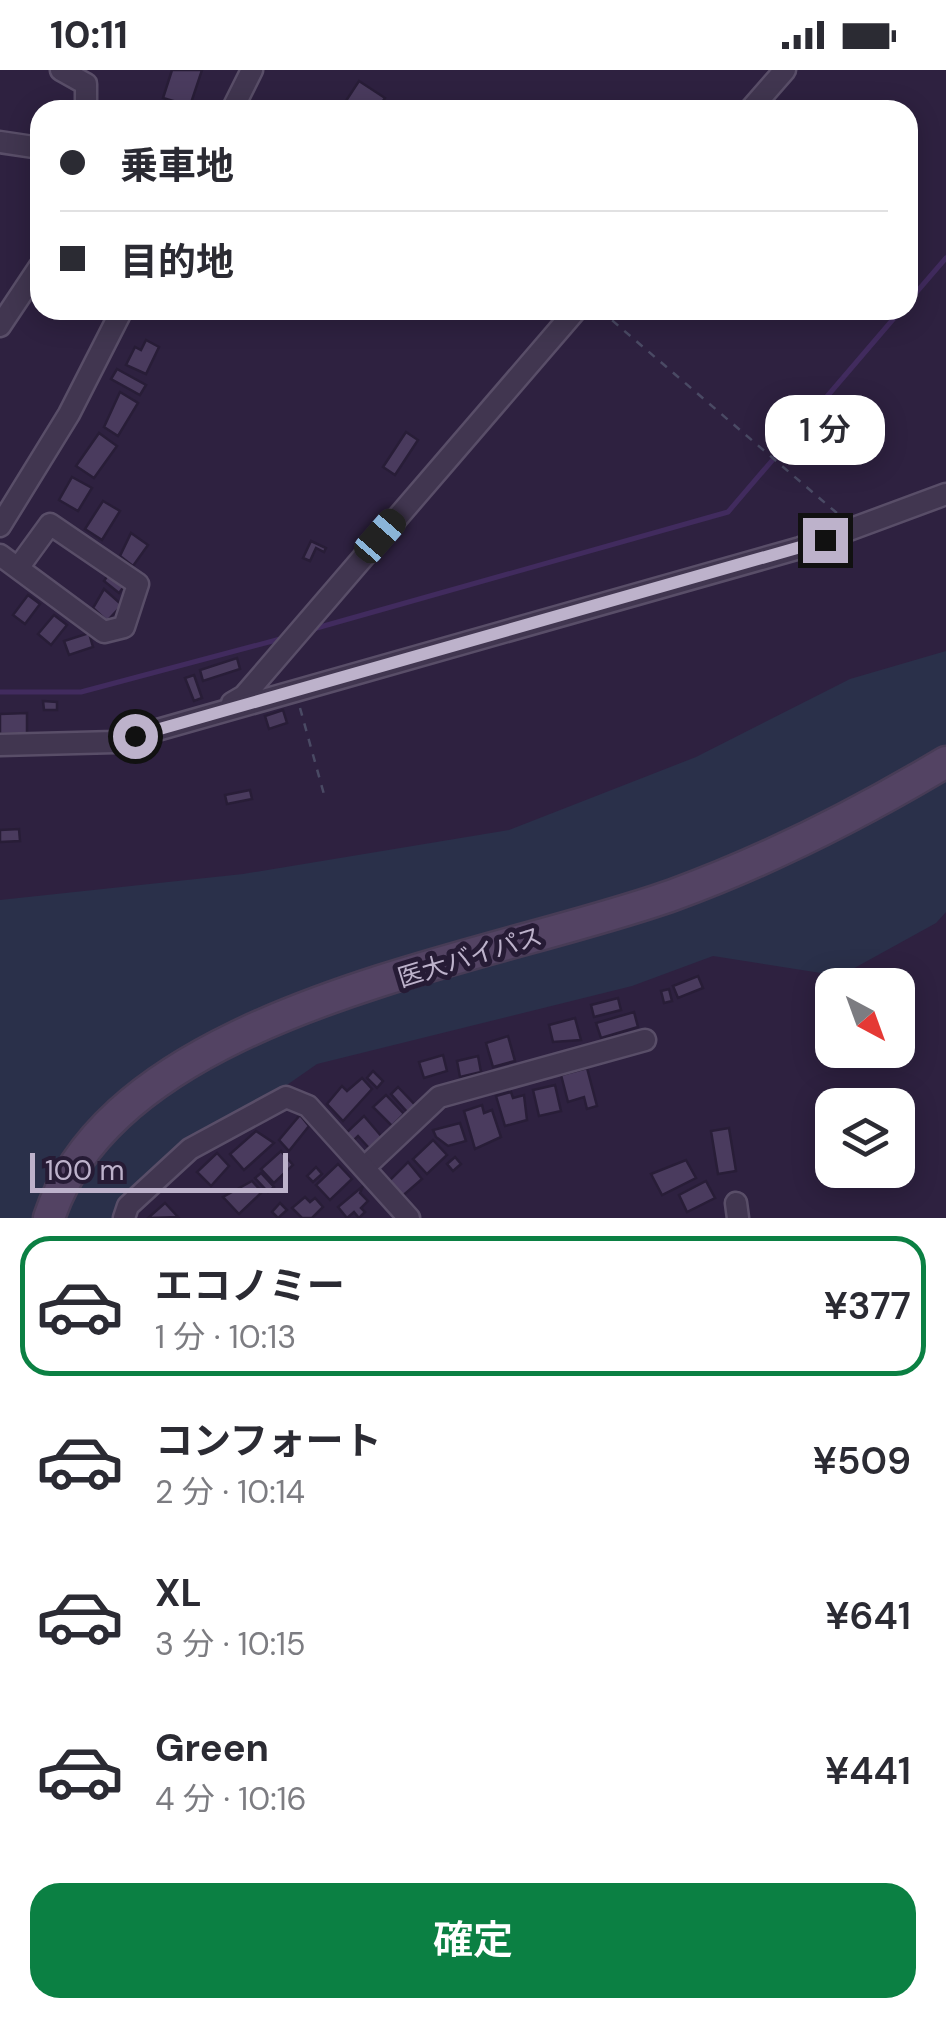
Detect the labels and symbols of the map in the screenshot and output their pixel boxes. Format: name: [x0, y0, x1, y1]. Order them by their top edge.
callout: 1 分: [765, 395, 885, 465]
car: [349, 504, 411, 568]
route end: [803, 518, 848, 563]
route start: [113, 714, 158, 759]
street label: 医大バイパス: [394, 919, 546, 995]
north arrow: [815, 968, 915, 1068]
scale bar: [30, 1148, 288, 1192]

